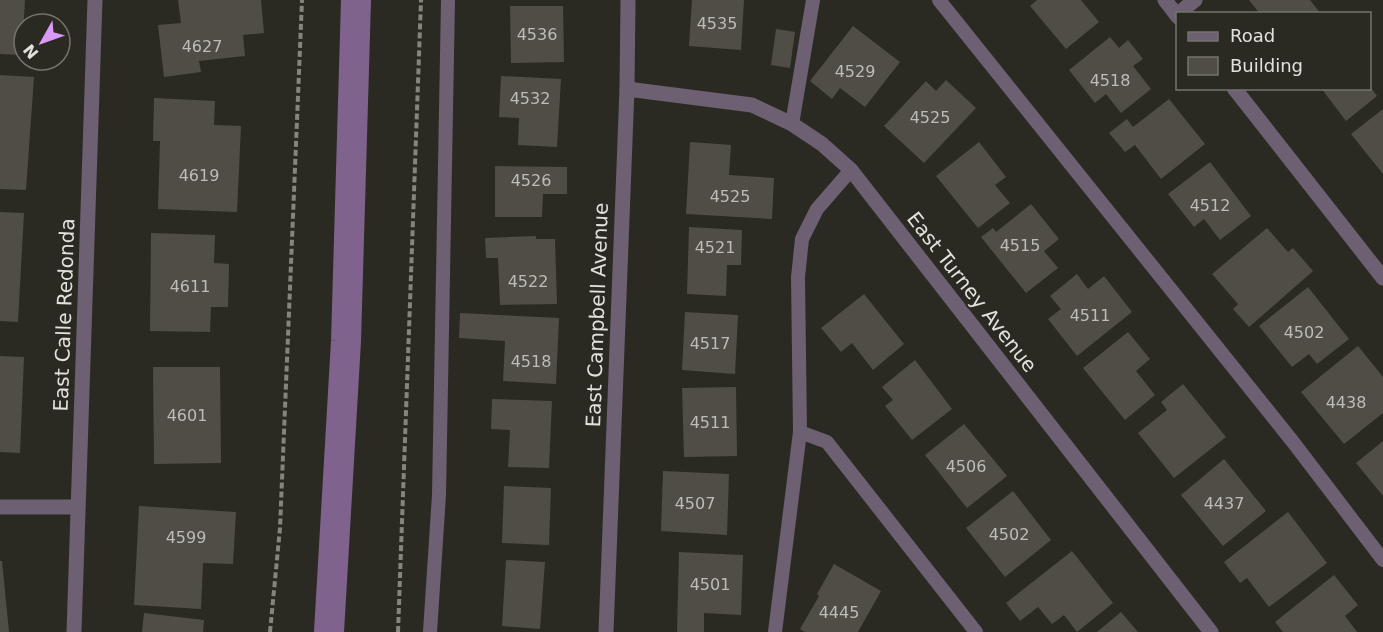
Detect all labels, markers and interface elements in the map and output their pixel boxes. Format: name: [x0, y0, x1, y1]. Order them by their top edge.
north arrow: [12, 12, 72, 72]
legend: [1176, 12, 1371, 90]
house number: 4535: [697, 14, 737, 33]
house number: 4536: [517, 25, 557, 44]
text: Road: [1230, 25, 1275, 46]
house number: 4627: [182, 37, 222, 56]
text: N: [19, 40, 42, 63]
text: Building: [1230, 55, 1303, 76]
house number: 4529: [835, 62, 875, 81]
house number: 4518: [1090, 71, 1130, 90]
house number: 4532: [510, 89, 550, 108]
house number: 4525: [910, 108, 950, 127]
house number: 4619: [179, 166, 219, 185]
house number: 4526: [511, 171, 551, 190]
house number: 4525: [710, 187, 750, 206]
house number: 4512: [1190, 196, 1230, 215]
street label: East Campbell Avenue: [581, 202, 613, 428]
street label: East Turney Avenue: [902, 207, 1042, 377]
street label: East Calle Redonda: [49, 218, 79, 412]
house number: 4515: [1000, 236, 1040, 255]
house number: 4521: [695, 238, 735, 257]
house number: 4522: [508, 272, 548, 291]
house number: 4611: [170, 277, 210, 296]
house number: 4511: [1070, 306, 1110, 325]
house number: 4502: [1284, 323, 1324, 342]
house number: 4517: [690, 334, 730, 353]
house number: 4518: [511, 352, 551, 371]
house number: 4438: [1326, 393, 1366, 412]
house number: 4601: [167, 406, 207, 425]
house number: 4511: [690, 413, 730, 432]
house number: 4506: [946, 457, 986, 476]
house number: 4507: [675, 494, 715, 513]
house number: 4437: [1204, 494, 1244, 513]
house number: 4502: [989, 525, 1029, 544]
house number: 4599: [166, 528, 206, 547]
house number: 4501: [690, 575, 730, 594]
house number: 4445: [819, 603, 859, 622]

